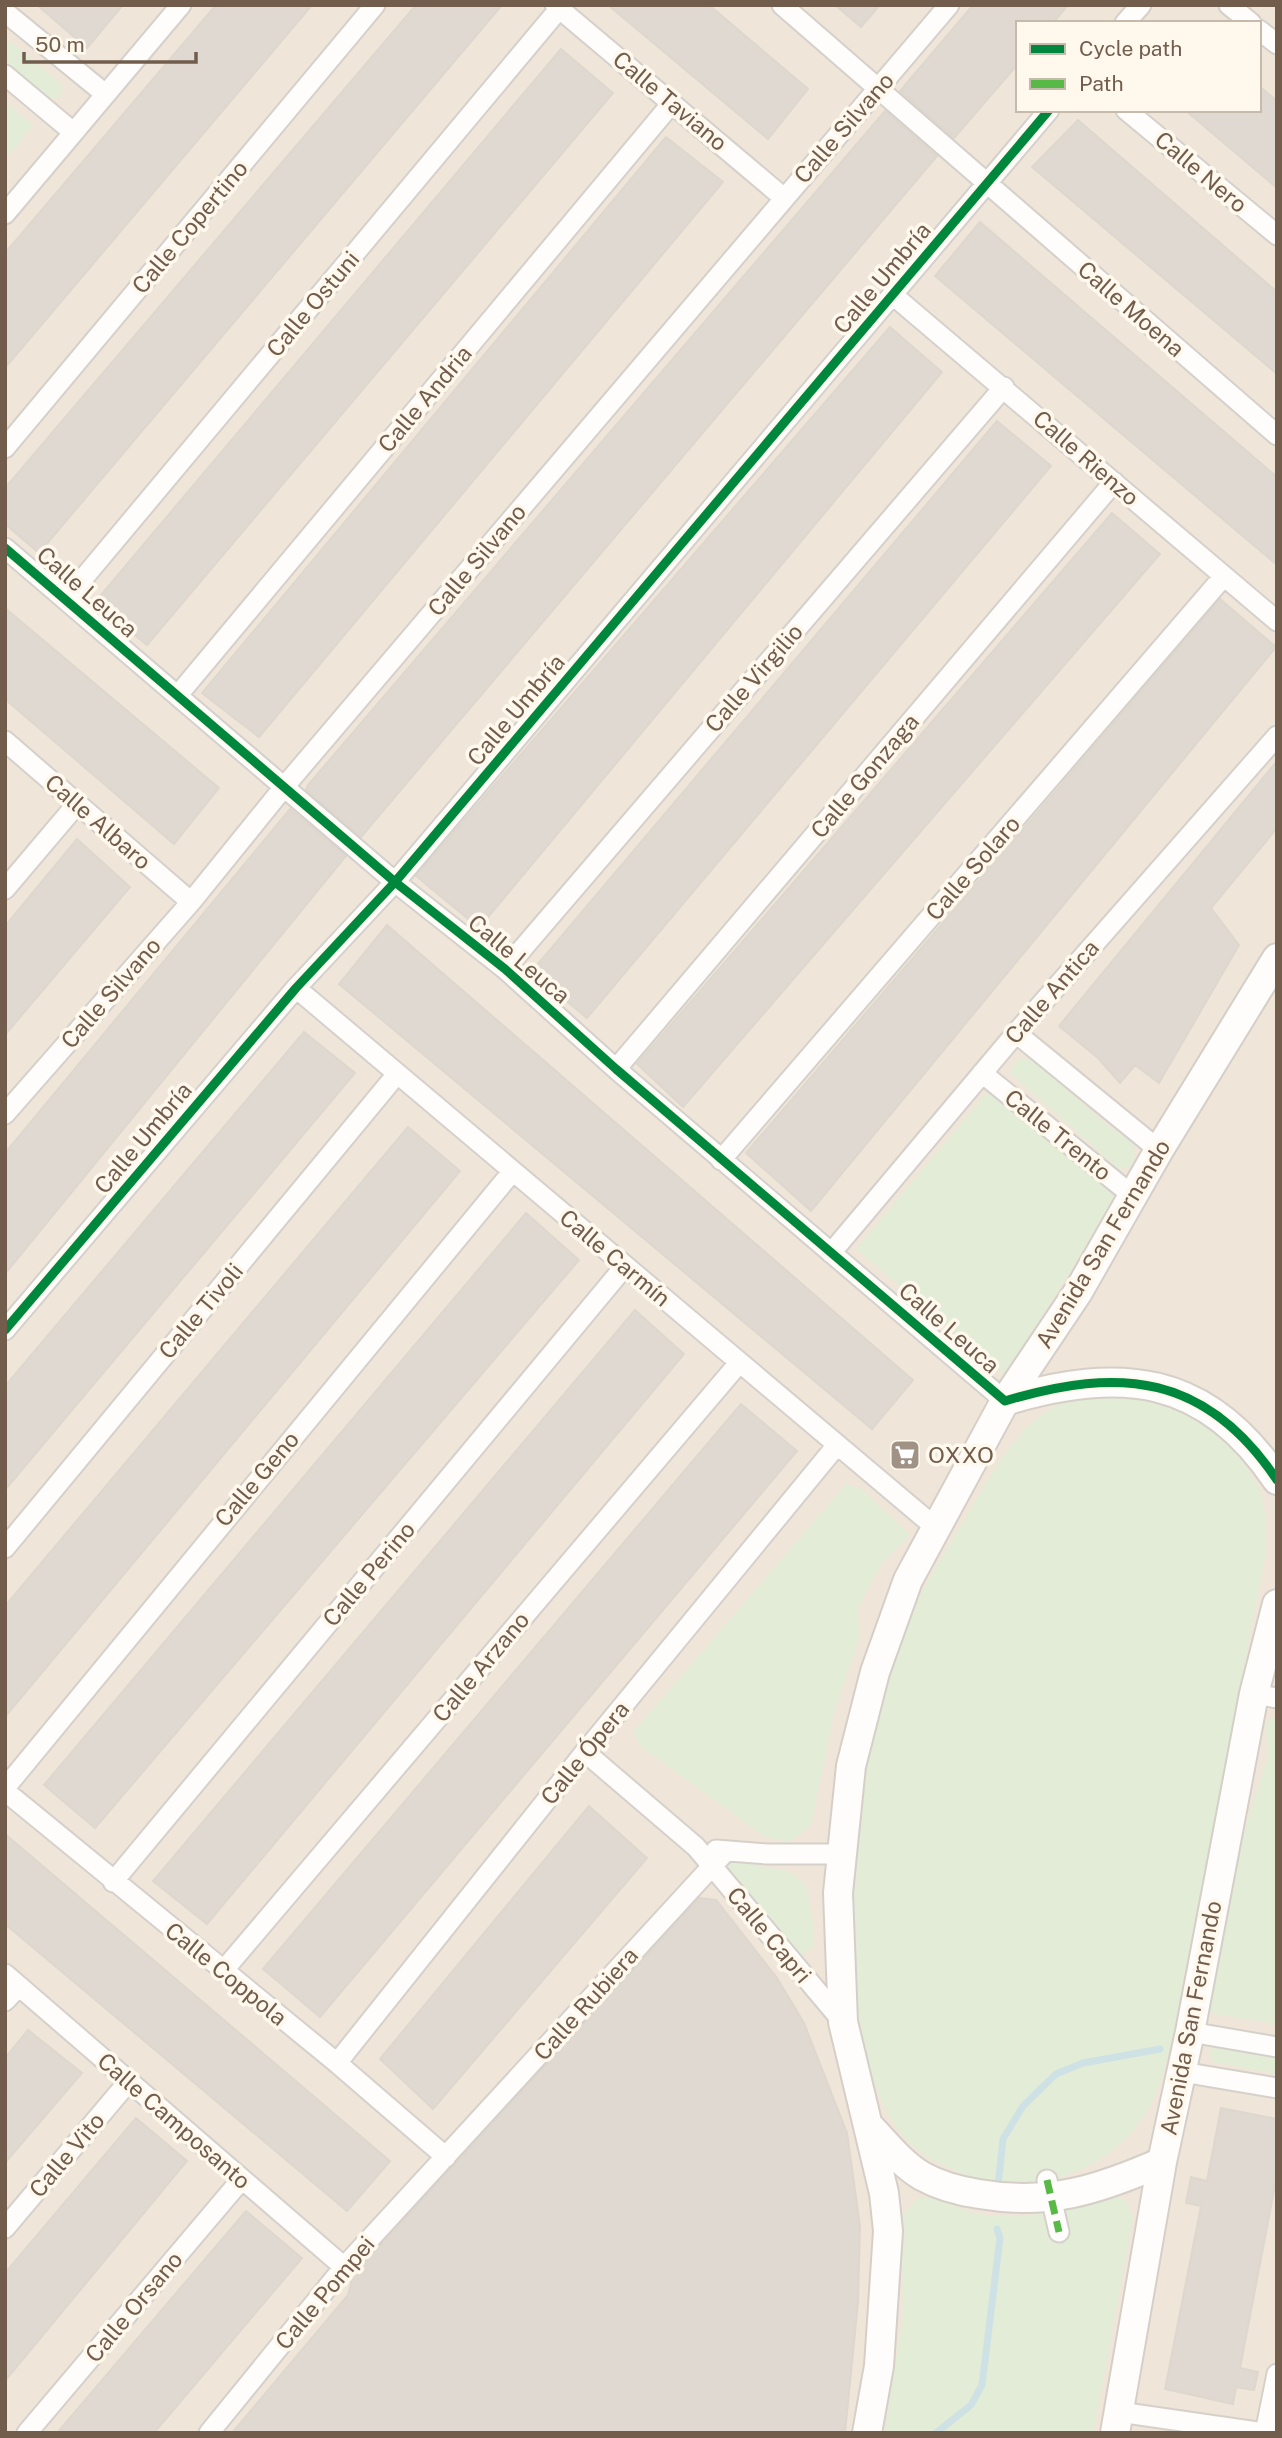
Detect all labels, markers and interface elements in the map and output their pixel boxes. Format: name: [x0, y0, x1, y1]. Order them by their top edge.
scale bar: [24, 21, 196, 65]
legend: [1016, 21, 1261, 112]
text: 50 m: [35, 32, 85, 57]
text: Cycle path: [1079, 36, 1182, 61]
street label: Calle Taviano: [608, 45, 733, 156]
street label: Calle Silvano: [788, 67, 899, 189]
text: Path: [1079, 71, 1124, 96]
street label: Calle Nero: [1150, 125, 1253, 218]
street label: Calle Copertino: [126, 155, 253, 299]
street label: Calle Umbría: [827, 217, 936, 339]
street label: Calle Ostuni: [261, 245, 365, 362]
street label: Calle Moena: [1073, 255, 1190, 362]
street label: Calle Andria: [372, 340, 477, 457]
street label: Calle Rienzo: [1028, 404, 1145, 511]
street label: Calle Silvano: [422, 498, 531, 621]
street label: Calle Leuca: [32, 541, 143, 643]
street label: Calle Virgilio: [699, 618, 808, 737]
street label: Calle Umbría: [461, 649, 570, 771]
street label: Calle Gonzaga: [805, 708, 924, 843]
street label: Calle Albaro: [40, 768, 157, 875]
street label: Calle Solaro: [920, 810, 1025, 925]
street label: Calle Leuca: [463, 908, 576, 1009]
street label: Calle Silvano: [55, 932, 166, 1054]
street label: Calle Antica: [999, 934, 1104, 1049]
street label: Calle Umbría: [88, 1077, 197, 1199]
street label: Calle Trento: [1000, 1084, 1117, 1186]
street label: Avenida San Fernando: [1030, 1135, 1176, 1353]
street label: Calle Carmín: [554, 1204, 676, 1312]
street label: Calle Tivoli: [153, 1258, 248, 1364]
street label: Calle Leuca: [894, 1277, 1005, 1379]
street label: Calle Geno: [209, 1426, 304, 1532]
supermarket icon: OXXO: [888, 1438, 922, 1472]
place label: OXXO: [928, 1441, 994, 1468]
street label: Calle Perino: [317, 1516, 420, 1632]
street label: Calle Arzano: [427, 1606, 535, 1727]
street label: Calle Ópera: [535, 1696, 634, 1810]
street label: Calle Capri: [722, 1881, 817, 1988]
street label: Avenida San Fernando: [1155, 1898, 1227, 2138]
street label: Calle Coppola: [160, 1916, 293, 2031]
street label: Calle Rubiera: [528, 1942, 643, 2066]
street label: Calle Camposanto: [92, 2047, 256, 2194]
street label: Calle Vito: [23, 2107, 110, 2202]
street label: Calle Pompei: [269, 2231, 380, 2355]
street label: Calle Orsano: [80, 2246, 188, 2368]

